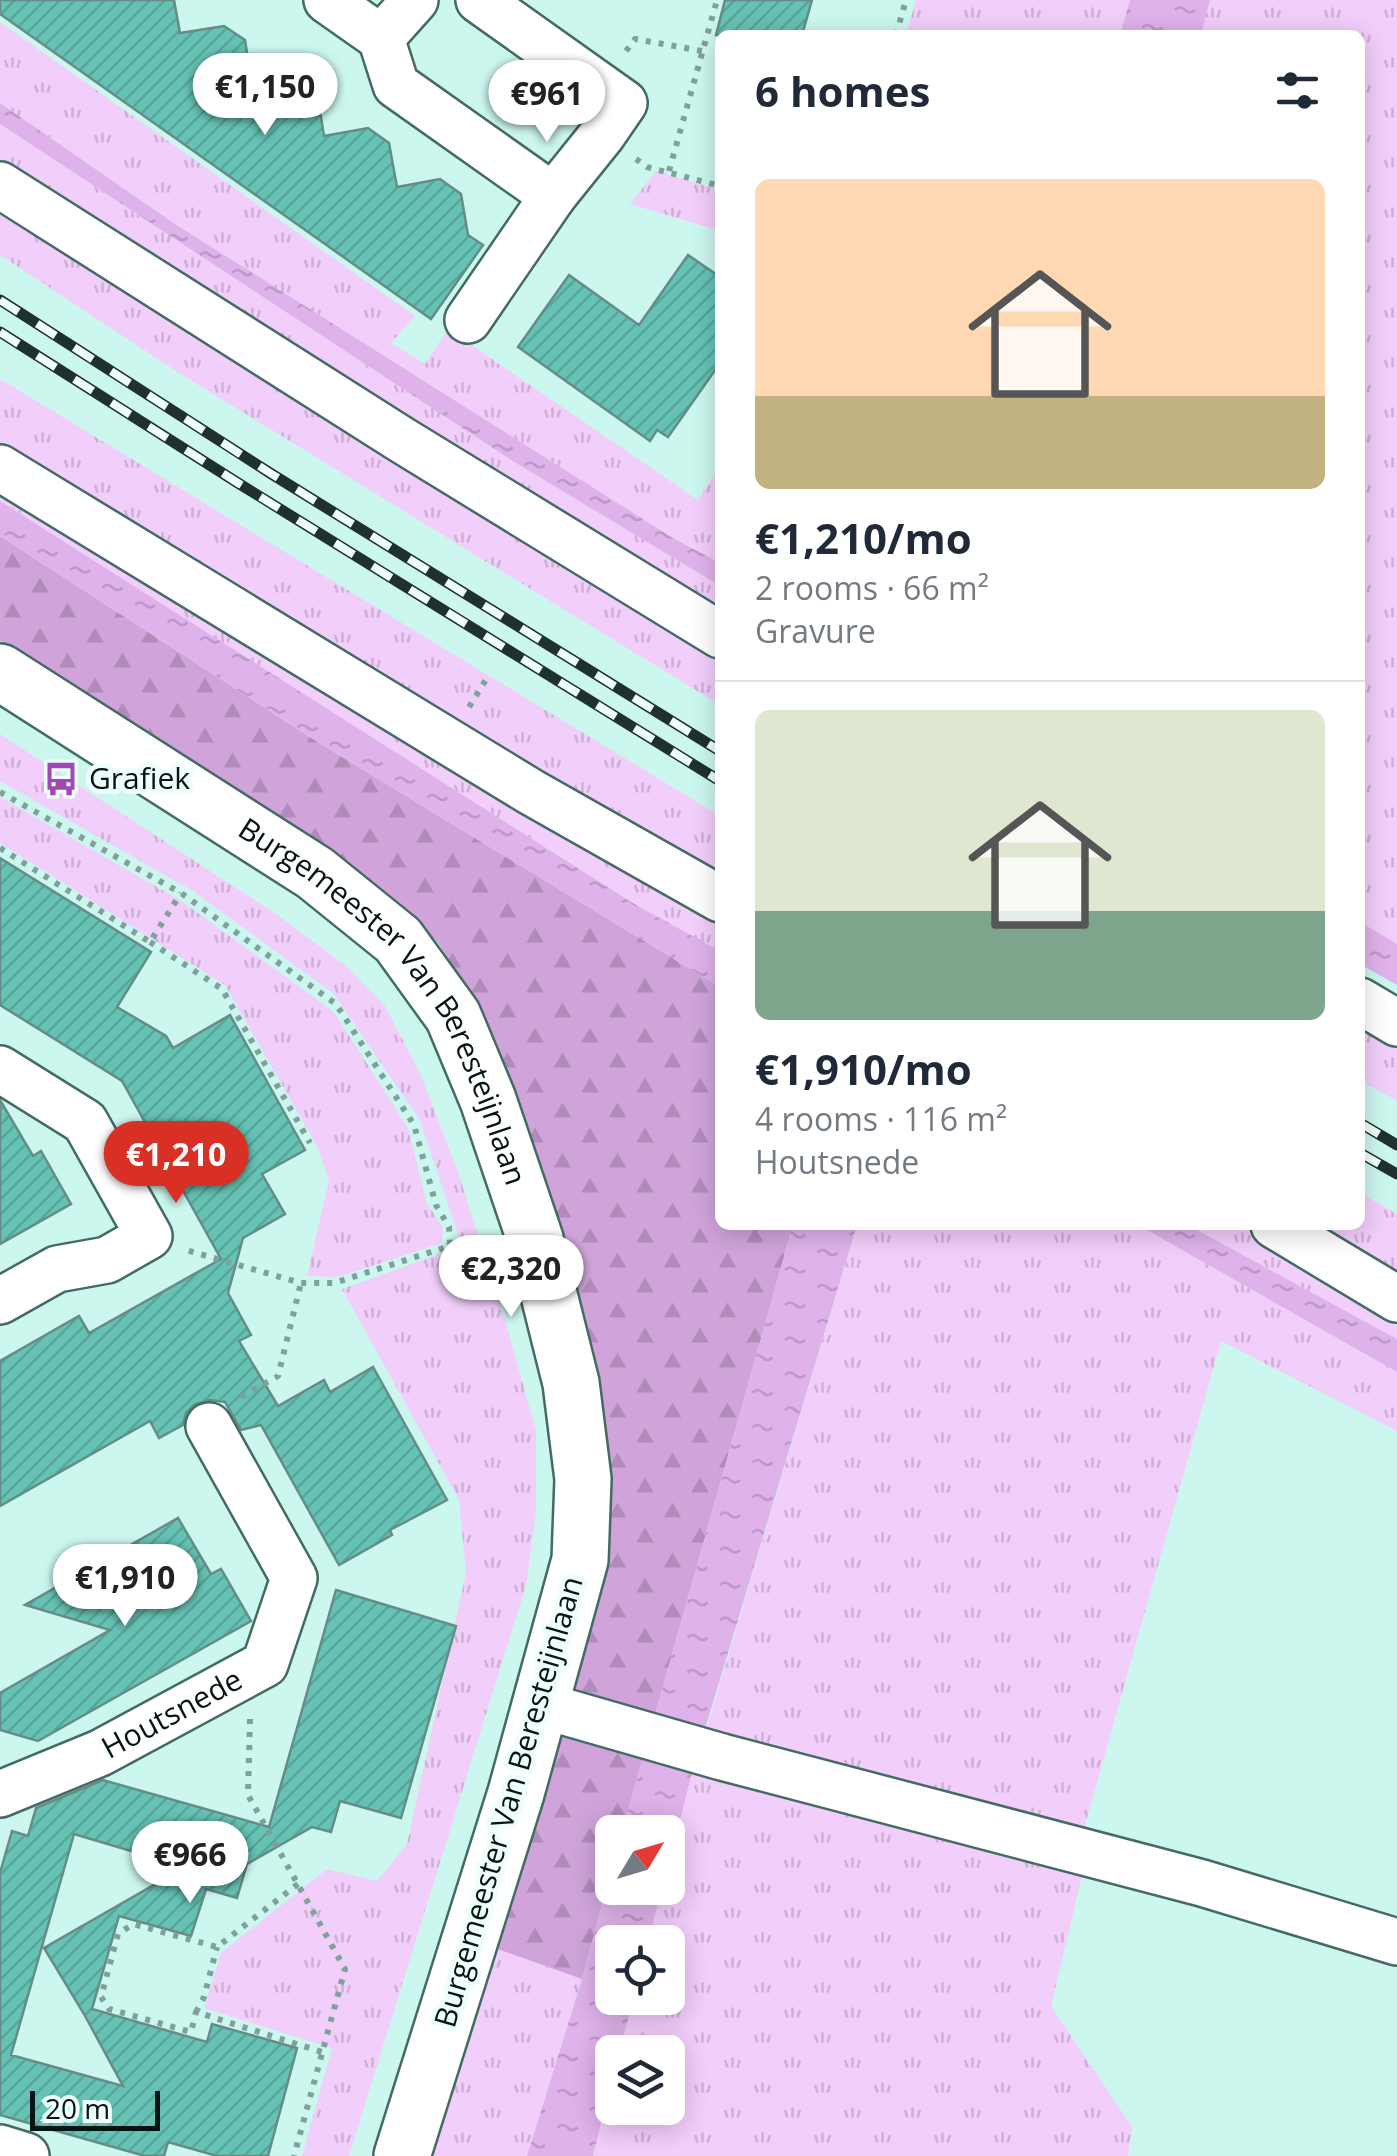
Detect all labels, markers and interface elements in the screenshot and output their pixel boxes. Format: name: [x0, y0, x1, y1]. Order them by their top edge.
pin: €1,150: [184, 53, 346, 138]
pin: €961: [488, 60, 606, 145]
text: 6 homes: [755, 62, 930, 119]
icon: filters: [1270, 63, 1325, 118]
text: €1,150: [215, 64, 315, 107]
text: €961: [510, 71, 584, 114]
icon: home: [950, 244, 1130, 424]
text: €1,210/mo: [755, 509, 972, 566]
text: 2 rooms · 66 m²: [755, 566, 989, 609]
text: Gravure: [755, 609, 876, 652]
place label: Grafiek: [89, 757, 190, 798]
bus stop icon: Grafiek: [42, 760, 80, 798]
icon: home: [950, 775, 1130, 955]
street label: Burgemeester Van Beresteijnlaan: [231, 807, 537, 1190]
text: €1,910/mo: [755, 1040, 972, 1097]
text: 4 rooms · 116 m²: [755, 1097, 1007, 1140]
pin: €1,210: [95, 1121, 257, 1206]
text: €1,210: [126, 1132, 226, 1175]
text: Houtsnede: [755, 1140, 919, 1183]
pin: €2,320: [430, 1235, 592, 1320]
text: €2,320: [461, 1246, 561, 1289]
pin: €1,910: [44, 1544, 206, 1629]
text: €1,910: [75, 1555, 175, 1598]
street label: Burgemeester Van Beresteijnlaan: [423, 1571, 592, 2032]
street label: Houtsnede: [94, 1658, 249, 1767]
north arrow: [595, 1815, 685, 1905]
map controls: [595, 1815, 685, 2125]
pin: €966: [131, 1821, 249, 1906]
text: €966: [153, 1832, 227, 1875]
button: locate: [595, 1925, 685, 2015]
button: layers: [595, 2035, 685, 2125]
scale bar: [30, 2086, 160, 2130]
text: 20 m: [45, 2089, 110, 2127]

